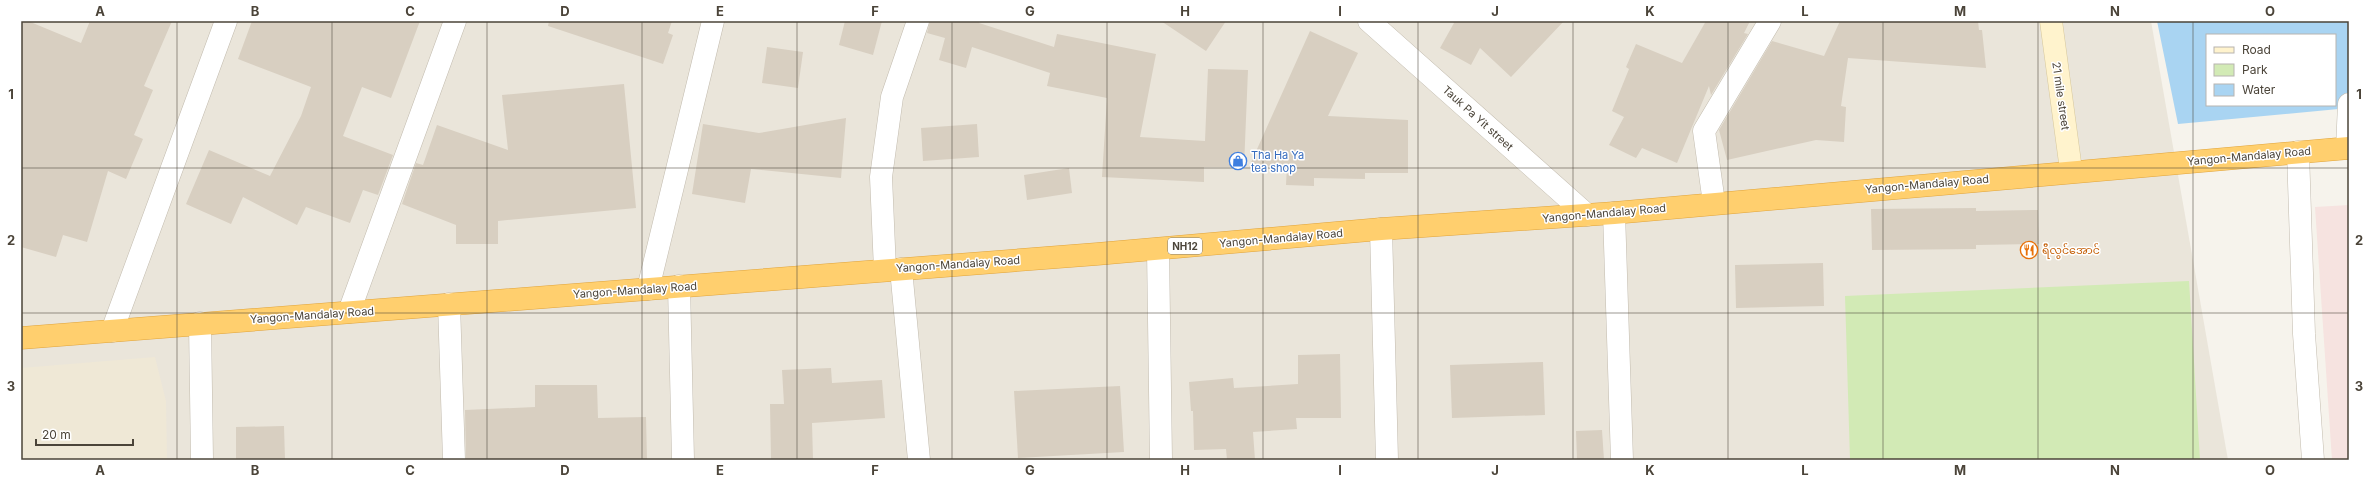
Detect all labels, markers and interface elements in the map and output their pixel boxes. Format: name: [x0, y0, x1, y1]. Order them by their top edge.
text: A: [95, 3, 105, 19]
text: B: [251, 3, 260, 19]
text: C: [405, 3, 415, 19]
text: D: [560, 3, 570, 19]
text: E: [716, 3, 724, 19]
text: F: [871, 3, 879, 19]
text: G: [1025, 3, 1035, 19]
text: H: [1180, 3, 1190, 19]
text: I: [1338, 3, 1342, 19]
text: J: [1491, 3, 1499, 19]
text: K: [1645, 3, 1655, 19]
text: L: [1801, 3, 1809, 19]
text: M: [1954, 3, 1966, 19]
text: N: [2110, 3, 2120, 19]
text: O: [2265, 3, 2275, 19]
legend: [2206, 34, 2336, 106]
text: Road: [2242, 42, 2271, 57]
street label: 21 mile street: [2049, 61, 2073, 131]
text: Park: [2242, 62, 2268, 77]
street label: Tauk Pa Yit street: [1440, 82, 1517, 154]
text: Water: [2242, 82, 2276, 97]
text: 1: [8, 86, 14, 102]
text: 1: [2356, 86, 2362, 102]
street label: Yangon-Mandalay Road: [2186, 144, 2312, 168]
place label: Tha Ha Ya tea shop: [1251, 148, 1304, 175]
shop icon: Tha Ha Ya tea shop: [1228, 151, 1248, 171]
street label: Yangon-Mandalay Road: [1864, 172, 1990, 196]
street label: Yangon-Mandalay Road: [1541, 201, 1667, 225]
street label: Yangon-Mandalay Road: [1218, 226, 1344, 250]
text: 2: [7, 232, 15, 248]
text: 2: [2355, 232, 2363, 248]
road number: NH12: [1168, 238, 1202, 254]
restaurant icon: ရီလွင်အောင်: [2019, 240, 2039, 260]
place label: ရီလွင်အောင်: [2042, 243, 2100, 259]
street label: Yangon-Mandalay Road: [896, 253, 1020, 275]
street label: Yangon-Mandalay Road: [573, 279, 697, 301]
street label: Yangon-Mandalay Road: [250, 304, 374, 326]
text: 3: [7, 378, 15, 394]
text: 3: [2355, 378, 2363, 394]
scale bar: [36, 421, 133, 447]
text: 20 m: [42, 427, 71, 442]
text: A: [95, 462, 105, 478]
text: B: [251, 462, 260, 478]
text: C: [405, 462, 415, 478]
text: D: [560, 462, 570, 478]
text: E: [716, 462, 724, 478]
text: F: [871, 462, 879, 478]
text: G: [1025, 462, 1035, 478]
text: H: [1180, 462, 1190, 478]
text: I: [1338, 462, 1342, 478]
text: J: [1491, 462, 1499, 478]
text: K: [1645, 462, 1655, 478]
text: L: [1801, 462, 1809, 478]
text: M: [1954, 462, 1966, 478]
text: N: [2110, 462, 2120, 478]
text: O: [2265, 462, 2275, 478]

